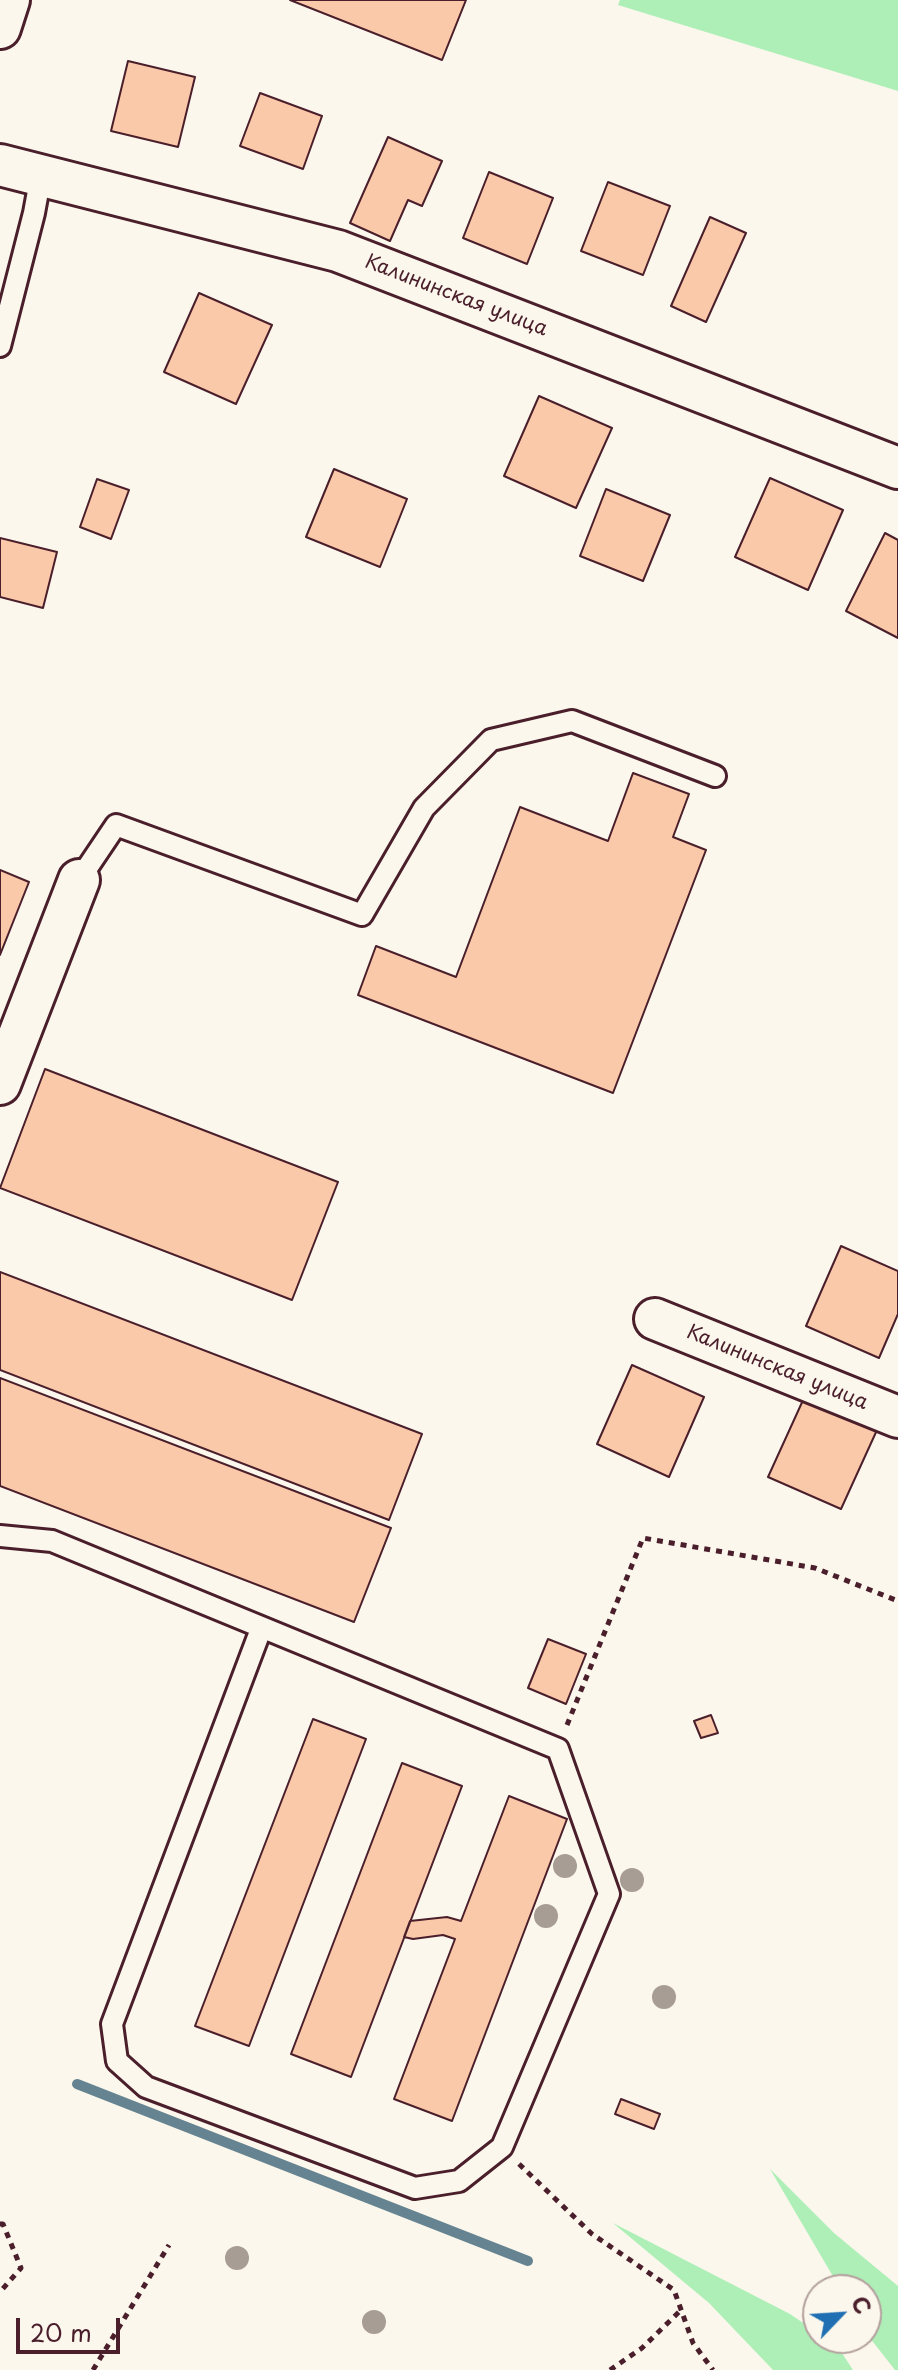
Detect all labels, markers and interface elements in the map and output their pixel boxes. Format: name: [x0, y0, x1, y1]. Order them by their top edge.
street label: Калининская улица: [361, 250, 551, 342]
street label: Калининская улица: [683, 1321, 871, 1415]
north arrow: [802, 2274, 882, 2354]
text: С: [844, 2290, 881, 2319]
scale bar: [20, 2302, 124, 2352]
text: 20 m: [30, 2314, 92, 2350]

